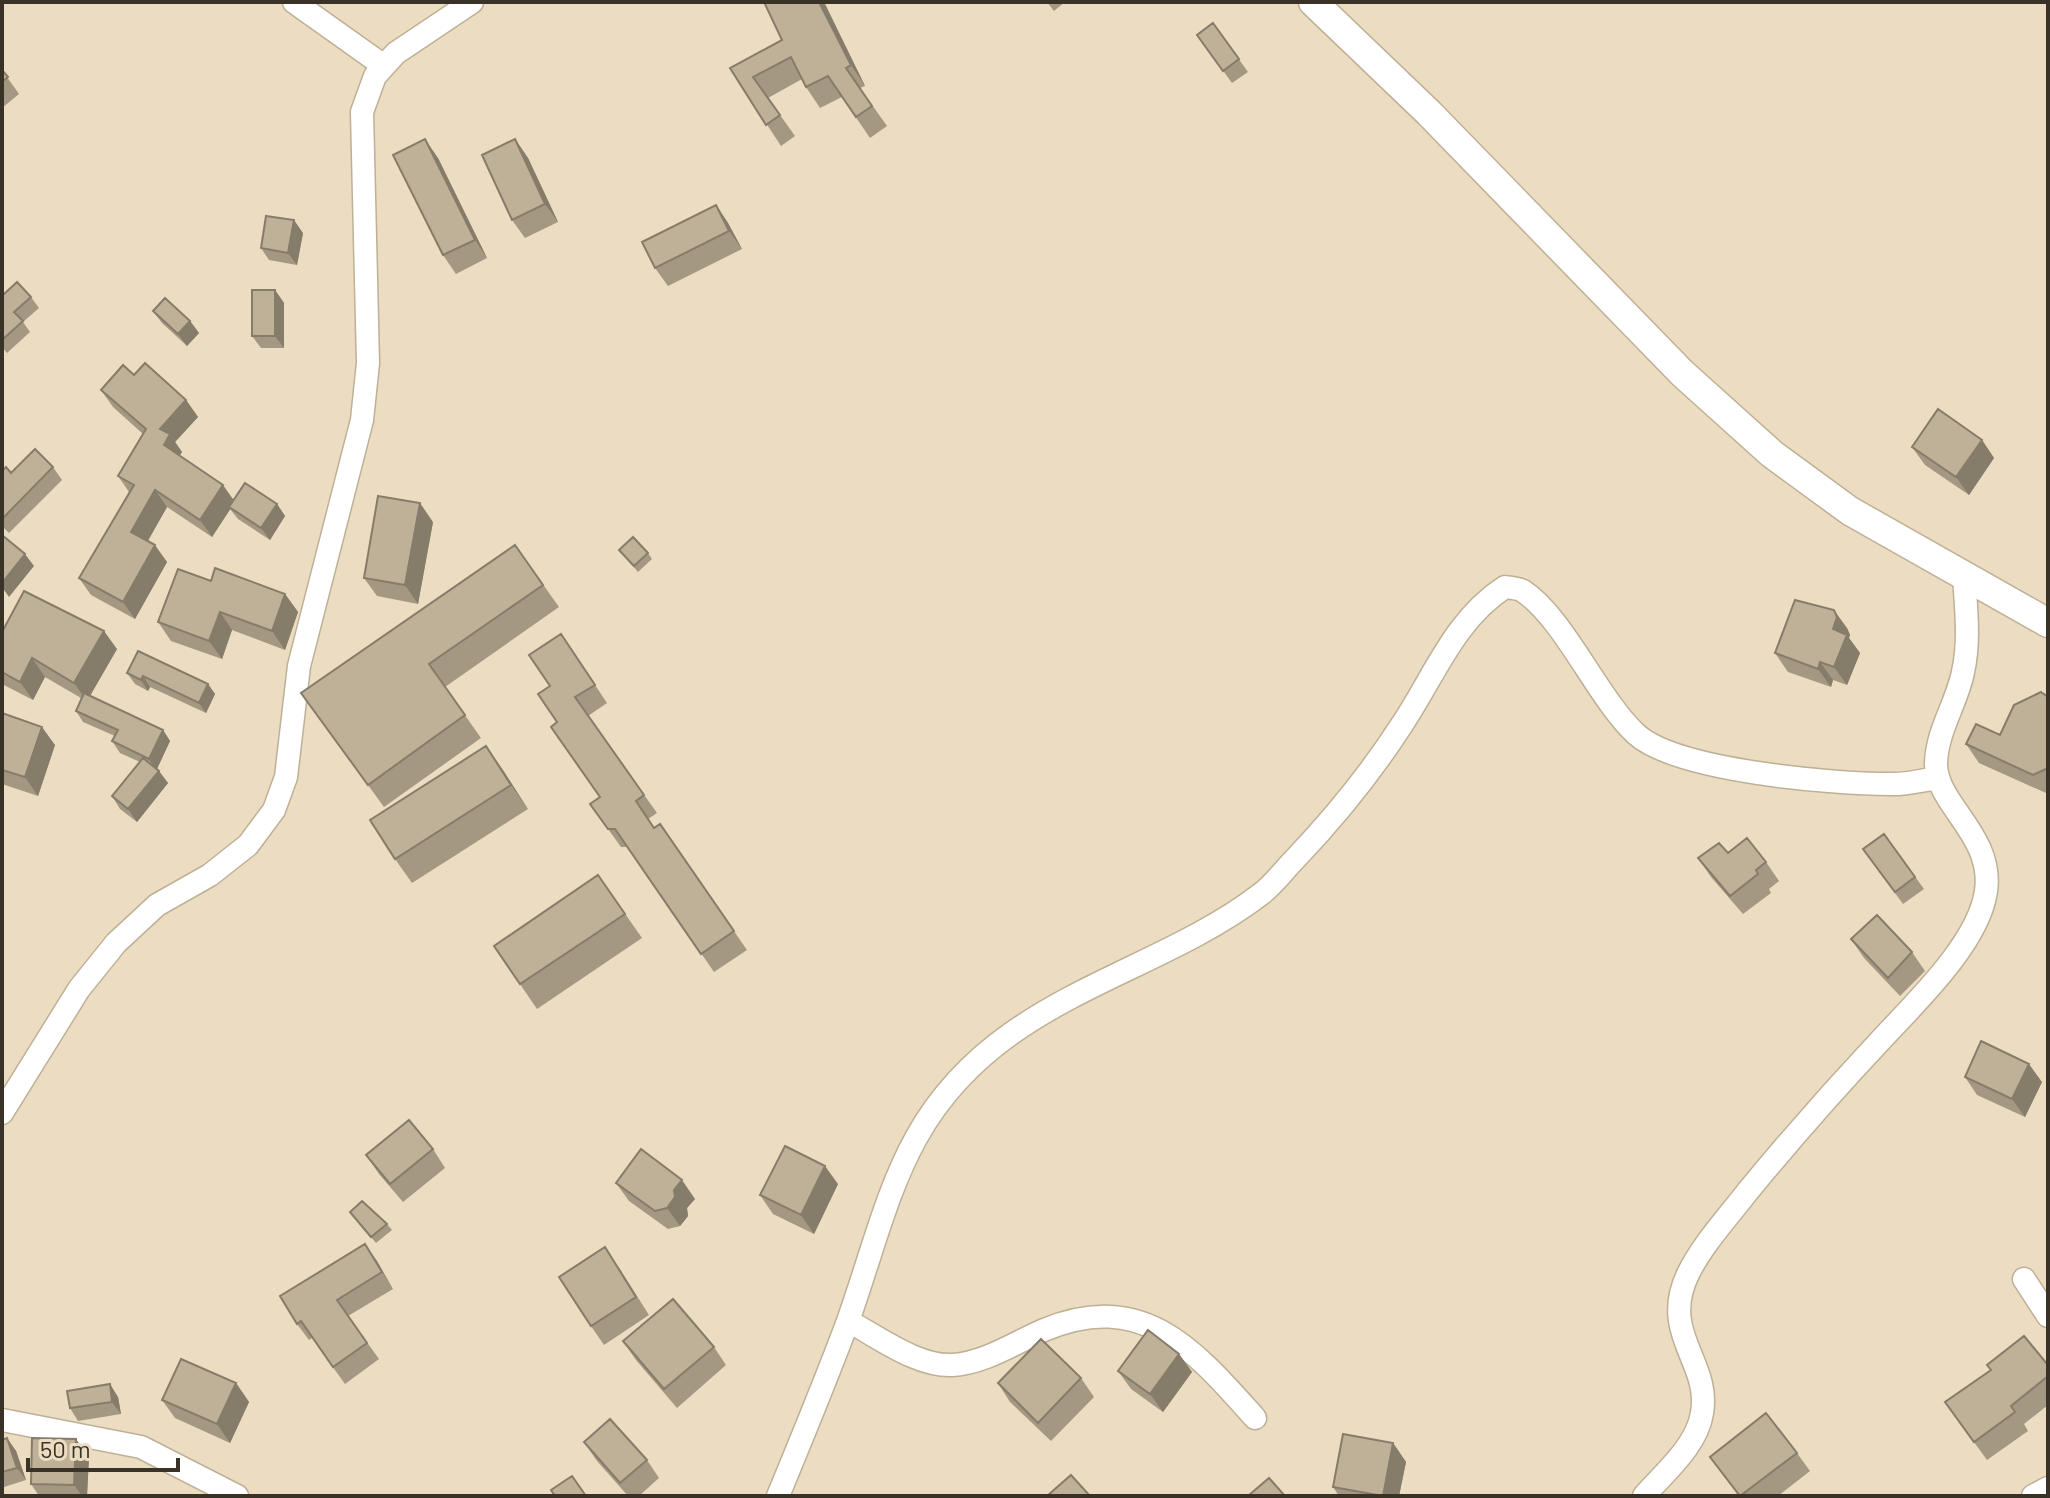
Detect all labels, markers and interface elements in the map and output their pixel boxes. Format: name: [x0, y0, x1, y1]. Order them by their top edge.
scale bar: [28, 1422, 178, 1472]
text: 50 m: [40, 1434, 91, 1463]

